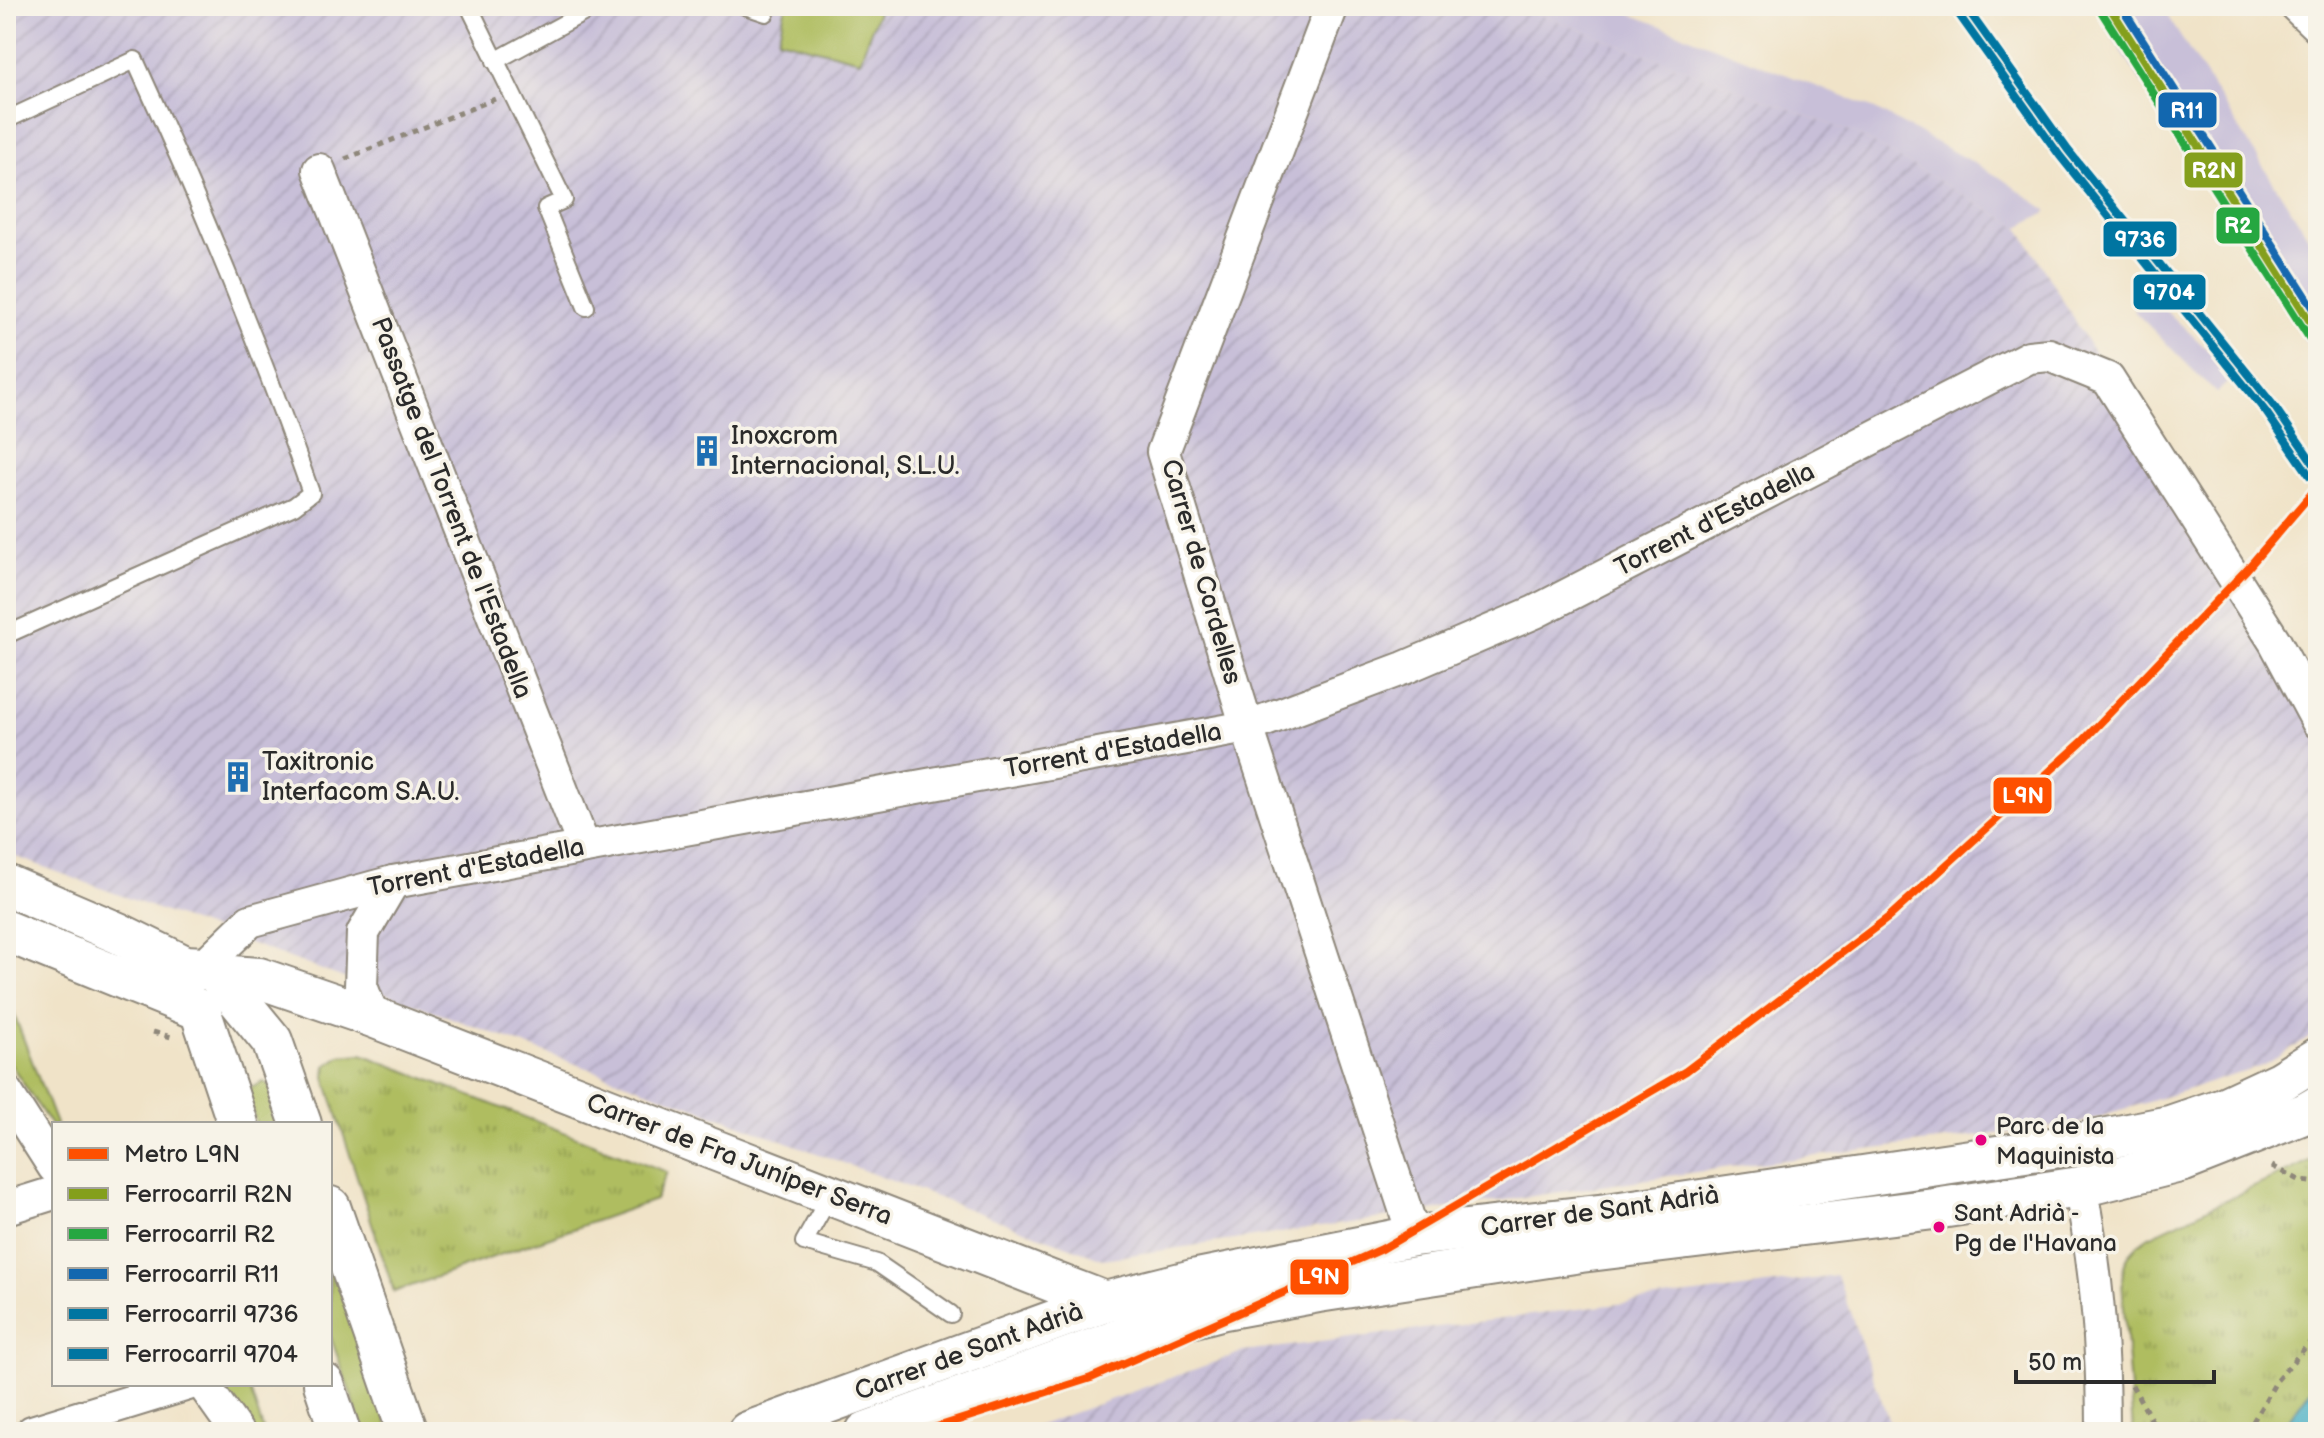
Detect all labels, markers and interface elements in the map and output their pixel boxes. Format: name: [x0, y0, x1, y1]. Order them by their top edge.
line badge: R11: [2157, 91, 2218, 129]
text: R11: [2170, 98, 2204, 125]
line badge: R2N: [2183, 151, 2244, 189]
text: R2N: [2192, 158, 2236, 185]
line badge: R2: [2215, 206, 2261, 245]
text: R2: [2224, 213, 2252, 240]
line badge: 9736: [2102, 220, 2178, 258]
text: 9736: [2114, 227, 2166, 254]
line badge: 9704: [2132, 273, 2207, 311]
text: 9704: [2143, 280, 2195, 307]
street label: Passatge del Torrent de l'Estadella: [364, 313, 538, 703]
place label: Inoxcrom Internacional, S.L.U.: [731, 421, 960, 482]
building icon: Inoxcrom Internacional, S.L.U.: [690, 434, 724, 468]
street label: Carrer de Cordelles: [1154, 456, 1248, 688]
street label: Torrent d'Estadella: [1610, 456, 1820, 584]
street label: Torrent d'Estadella: [1002, 717, 1224, 785]
place label: Taxitronic Interfacom S.A.U.: [262, 747, 459, 808]
building icon: Taxitronic Interfacom S.A.U.: [221, 760, 255, 794]
line badge: L9N: [1992, 776, 2053, 815]
text: L9N: [2002, 783, 2044, 810]
street label: Torrent d'Estadella: [365, 832, 587, 904]
street label: Carrer de Fra Juníper Serra: [582, 1087, 896, 1233]
place label: Parc de la Maquinista: [1996, 1112, 2115, 1171]
legend: [52, 1122, 332, 1386]
marker: Parc de la Maquinista: [1973, 1132, 1989, 1148]
text: Metro L9N: [124, 1140, 240, 1169]
text: Ferrocarril R2N: [124, 1180, 293, 1209]
street label: Carrer de Sant Adrià: [1479, 1180, 1721, 1244]
place label: Sant Adrià - Pg de l'Havana: [1954, 1199, 2117, 1258]
marker: Sant Adrià - Pg de l'Havana: [1931, 1219, 1947, 1235]
text: Ferrocarril R2: [124, 1220, 275, 1249]
line badge: L9N: [1289, 1258, 1350, 1296]
text: Ferrocarril R11: [124, 1260, 279, 1289]
text: L9N: [1298, 1264, 1340, 1291]
street label: Carrer de Sant Adrià: [851, 1296, 1087, 1408]
text: Ferrocarril 9736: [124, 1300, 299, 1329]
scale bar: [2016, 1334, 2214, 1384]
text: Ferrocarril 9704: [124, 1340, 298, 1369]
text: 50 m: [2028, 1348, 2082, 1377]

